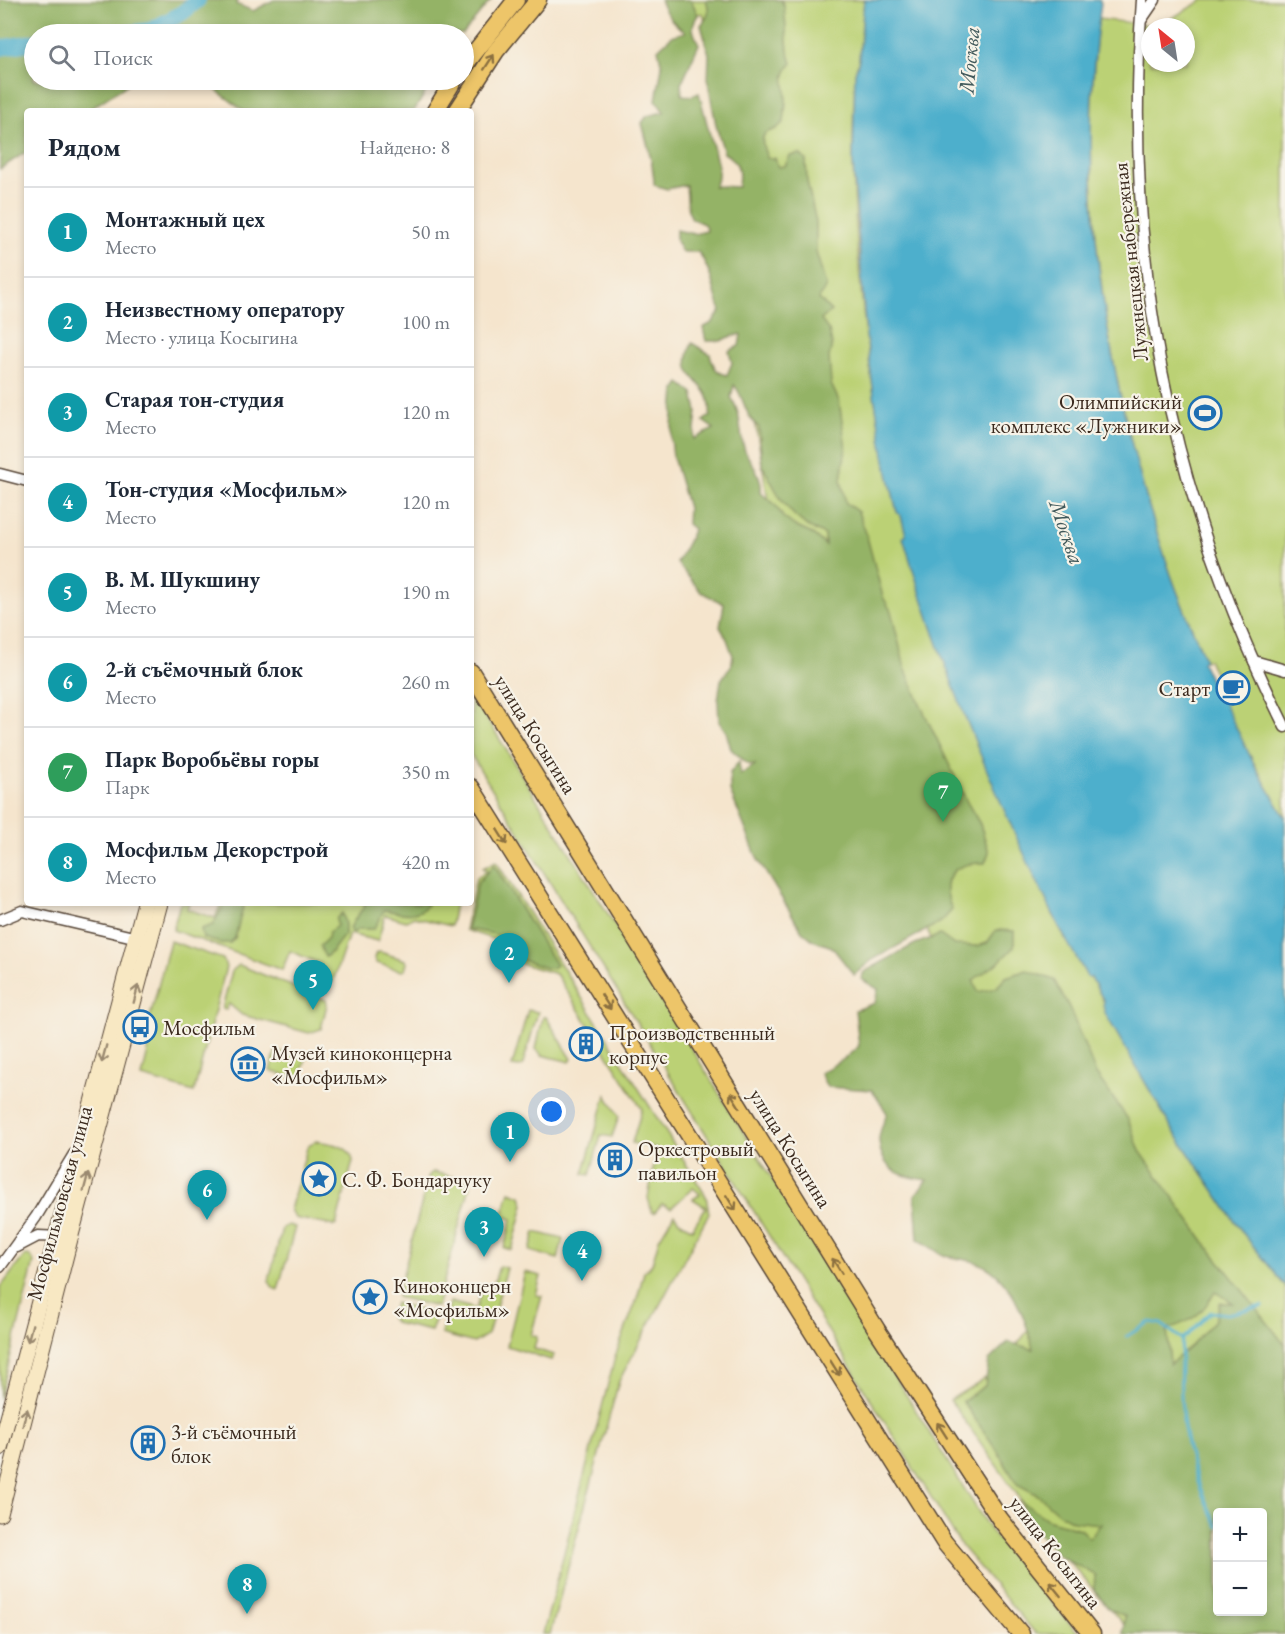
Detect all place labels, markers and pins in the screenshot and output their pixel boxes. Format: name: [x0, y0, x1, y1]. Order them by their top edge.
place label: Олимпийский комплекс «Лужники»: [991, 388, 1182, 439]
sports icon: Олимпийский комплекс «Лужники»: [1187, 395, 1223, 431]
cafe icon: Старт: [1215, 670, 1251, 706]
place label: Старт: [1159, 675, 1210, 702]
pin: 7: [924, 772, 962, 822]
pin: 2: [490, 934, 528, 983]
pin: 5: [294, 960, 332, 1010]
bus stop icon: Мосфильм: [122, 1009, 158, 1045]
place label: Мосфильм: [163, 1014, 255, 1041]
place label: Производственный корпус: [609, 1019, 775, 1070]
building icon: Производственный корпус: [568, 1026, 604, 1062]
place label: Музей киноконцерна «Мосфильм»: [271, 1039, 453, 1090]
museum icon: Музей киноконцерна «Мосфильм»: [230, 1046, 266, 1082]
pin: 1: [490, 1112, 530, 1162]
place label: Оркестровый павильон: [638, 1135, 754, 1186]
building icon: Оркестровый павильон: [597, 1142, 633, 1178]
place icon: С. Ф. Бондарчуку: [301, 1161, 337, 1197]
place label: С. Ф. Бондарчуку: [342, 1166, 492, 1193]
pin: 6: [188, 1170, 226, 1220]
pin: 3: [464, 1208, 504, 1257]
pin: 4: [562, 1232, 602, 1281]
place label: Киноконцерн «Мосфильм»: [393, 1272, 511, 1323]
place icon: Киноконцерн «Мосфильм»: [352, 1279, 388, 1315]
place label: 3-й съёмочный блок: [171, 1418, 297, 1469]
building icon: 3-й съёмочный блок: [130, 1425, 166, 1461]
pin: 8: [228, 1564, 266, 1614]

